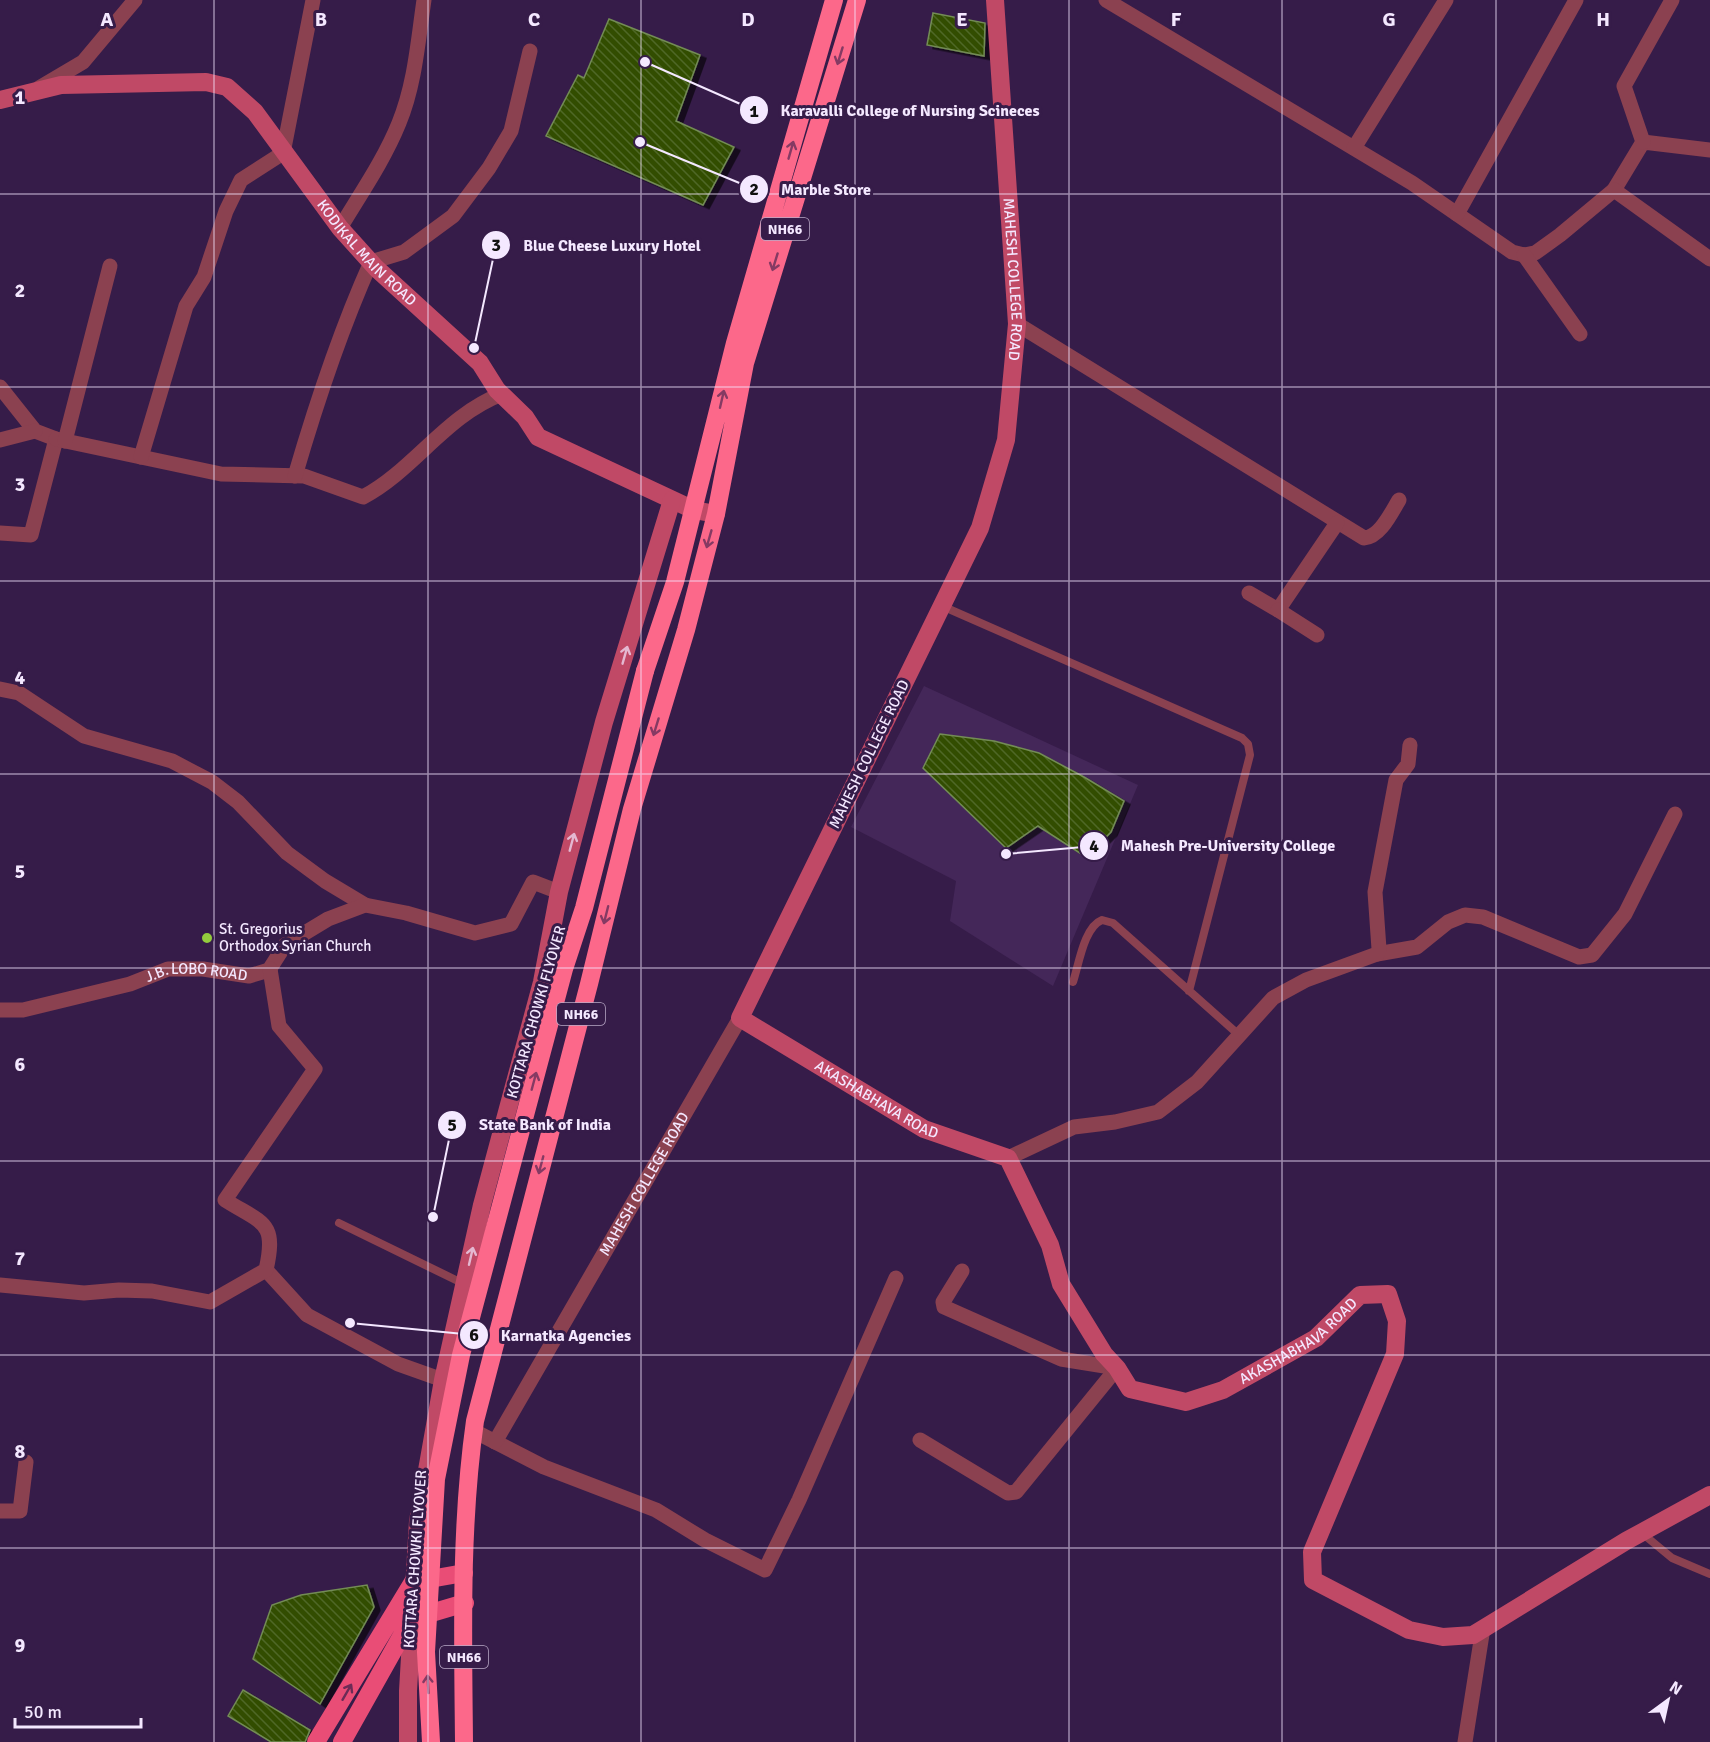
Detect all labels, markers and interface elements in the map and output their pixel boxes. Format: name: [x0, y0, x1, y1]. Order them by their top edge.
text: A: [101, 7, 114, 32]
text: B: [315, 7, 327, 32]
text: C: [528, 7, 540, 32]
text: D: [741, 7, 755, 32]
text: E: [956, 7, 968, 32]
text: F: [1171, 7, 1182, 32]
text: G: [1382, 7, 1396, 32]
text: H: [1596, 7, 1610, 32]
one-way arrow: [834, 46, 845, 65]
text: 1: [15, 85, 26, 110]
callout: Karavalli College of Nursing Scineces: [739, 93, 1052, 127]
text: 1: [749, 100, 759, 122]
text: Karavalli College of Nursing Scineces: [780, 101, 1040, 121]
one-way arrow: [786, 141, 797, 160]
callout: Marble Store: [739, 172, 883, 206]
text: 2: [749, 178, 759, 200]
text: Marble Store: [781, 180, 871, 200]
street label: KODIKAL MAIN ROAD: [313, 196, 420, 310]
street label: MAHESH COLLEGE ROAD: [999, 197, 1026, 362]
road number: NH66: [761, 218, 809, 240]
callout: Blue Cheese Luxury Hotel: [481, 228, 713, 262]
text: 3: [491, 234, 501, 256]
text: Blue Cheese Luxury Hotel: [523, 236, 701, 256]
one-way arrow: [769, 252, 780, 271]
text: 2: [15, 278, 25, 303]
one-way arrow: [716, 389, 728, 408]
text: 3: [15, 472, 25, 497]
one-way arrow: [703, 529, 714, 548]
one-way arrow: [620, 645, 631, 664]
text: 4: [15, 665, 26, 690]
street label: MAHESH COLLEGE ROAD: [825, 677, 913, 831]
one-way arrow: [650, 717, 661, 736]
callout: Mahesh Pre-University College: [1079, 829, 1348, 863]
one-way arrow: [567, 833, 578, 852]
text: 4: [1089, 835, 1099, 857]
text: Mahesh Pre-University College: [1121, 836, 1335, 856]
text: 5: [15, 859, 25, 884]
one-way arrow: [599, 905, 611, 924]
place label: St. Gregorius Orthodox Syrian Church: [219, 920, 371, 955]
street label: KOTTARA CHOWKI FLYOVER: [503, 924, 569, 1100]
marker: St. Gregorius Orthodox Syrian Church: [200, 931, 214, 945]
street label: J.B. LOBO ROAD: [143, 960, 249, 986]
road number: NH66: [557, 1003, 605, 1025]
text: 6: [15, 1052, 26, 1077]
street label: AKASHABHAVA ROAD: [812, 1056, 941, 1142]
one-way arrow: [529, 1072, 541, 1091]
callout: State Bank of India: [437, 1108, 623, 1142]
street label: MAHESH COLLEGE ROAD: [595, 1109, 693, 1259]
text: 5: [447, 1114, 457, 1136]
text: State Bank of India: [479, 1115, 611, 1135]
one-way arrow: [535, 1155, 547, 1174]
text: 7: [15, 1246, 26, 1271]
one-way arrow: [466, 1247, 477, 1266]
street label: AKASHABHAVA ROAD: [1236, 1294, 1361, 1388]
callout: Karnatka Agencies: [459, 1318, 643, 1352]
text: 6: [469, 1324, 479, 1346]
text: Karnatka Agencies: [501, 1326, 631, 1346]
text: 8: [15, 1439, 26, 1464]
street label: KOTTARA CHOWKI FLYOVER: [400, 1469, 430, 1649]
text: 9: [15, 1633, 26, 1658]
road number: NH66: [440, 1646, 488, 1668]
north arrow: [1638, 1670, 1698, 1730]
one-way arrow: [422, 1674, 433, 1694]
text: N: [1666, 1677, 1686, 1700]
one-way arrow: [341, 1684, 353, 1701]
scale bar: [15, 1691, 141, 1729]
text: 50 m: [24, 1701, 62, 1723]

